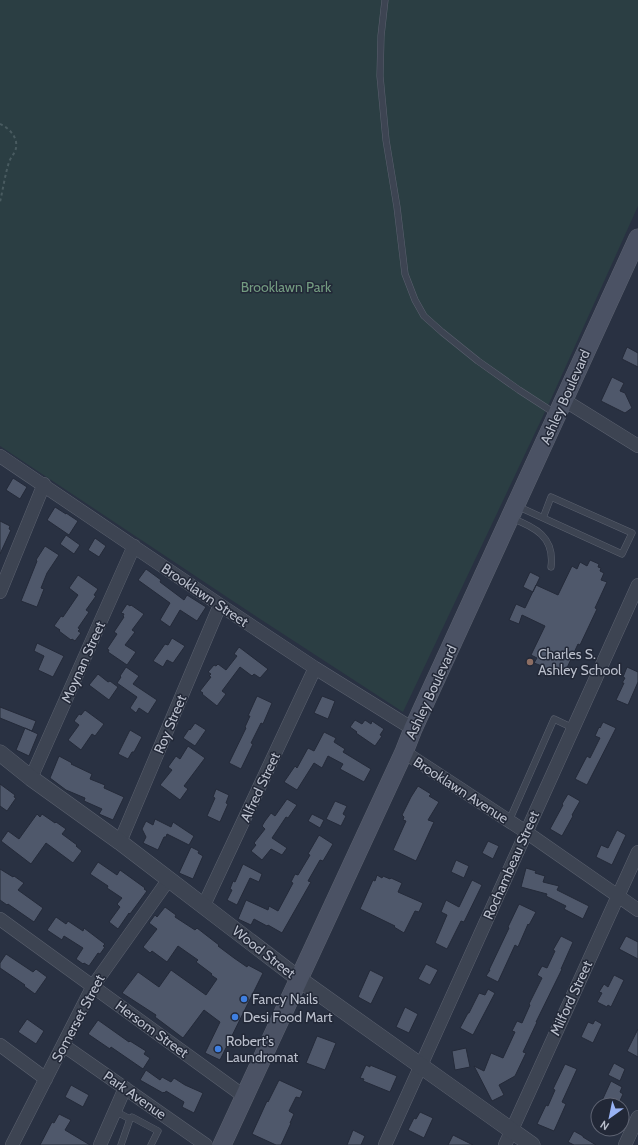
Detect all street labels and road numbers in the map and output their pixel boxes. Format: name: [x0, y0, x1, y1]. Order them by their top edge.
street label: Ashley Boulevard: [536, 347, 594, 447]
street label: Brooklawn Street: [158, 559, 252, 631]
street label: Moynan Street: [57, 618, 109, 706]
street label: Ashley Boulevard: [401, 642, 461, 742]
street label: Roy Street: [150, 692, 190, 756]
street label: Alfred Street: [236, 749, 284, 825]
street label: Brooklawn Avenue: [410, 753, 512, 827]
street label: Rochambeau Street: [479, 808, 543, 922]
street label: Wood Street: [229, 922, 299, 982]
street label: Milford Street: [546, 957, 596, 1038]
street label: Somerset Street: [47, 971, 109, 1065]
street label: Hersom Street: [112, 996, 192, 1062]
street label: Park Avenue: [100, 1067, 170, 1123]

